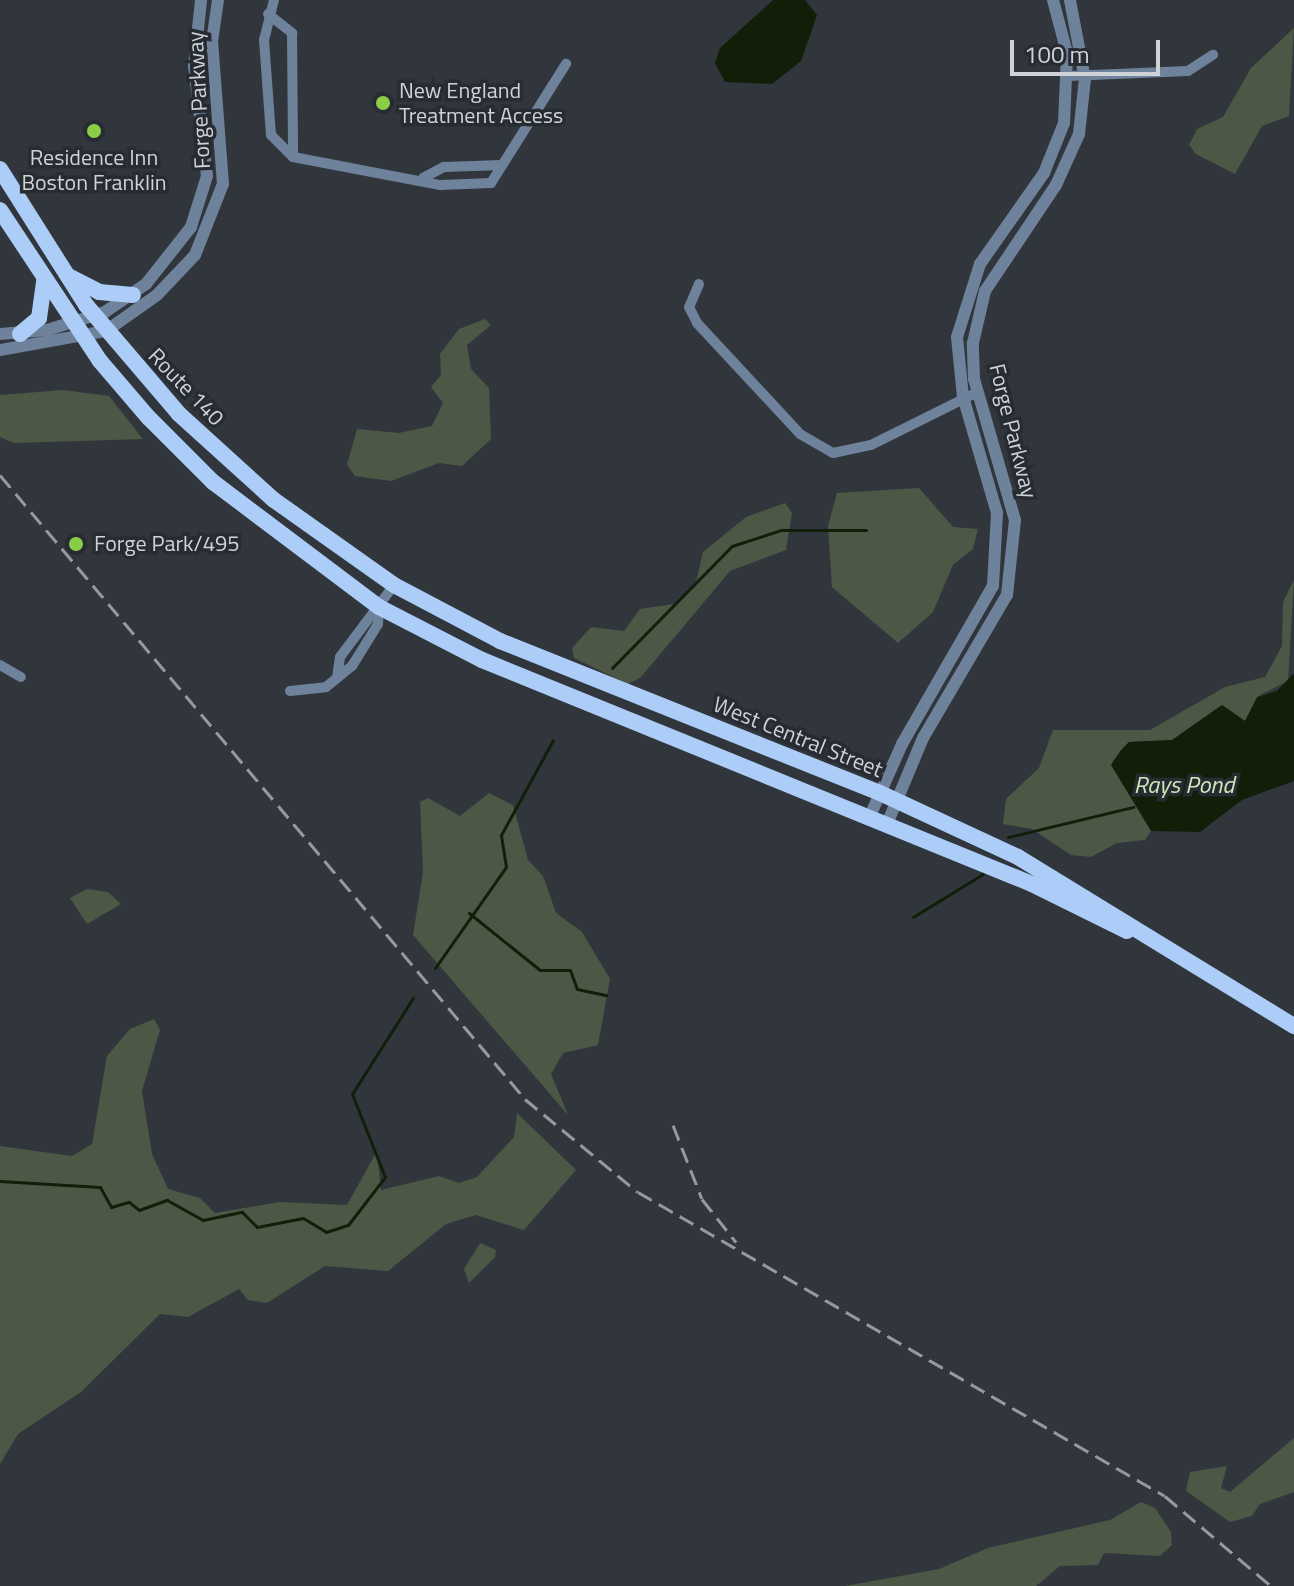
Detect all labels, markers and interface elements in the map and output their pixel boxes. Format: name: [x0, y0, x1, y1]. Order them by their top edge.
scale bar: [1014, 24, 1164, 74]
street label: Forge Parkway: [182, 30, 216, 170]
text: 100 m: [1024, 36, 1090, 72]
place label: New England Treatment Access: [399, 77, 563, 128]
marker: New England Treatment Access: [374, 94, 392, 112]
marker: Residence Inn Boston Franklin: [85, 122, 103, 140]
place label: Residence Inn Boston Franklin: [21, 144, 167, 196]
street label: Route 140: [143, 343, 229, 431]
street label: Forge Parkway: [984, 361, 1042, 501]
place label: Forge Park/495: [94, 531, 240, 557]
marker: Forge Park/495: [65, 533, 87, 555]
street label: West Central Street: [709, 691, 887, 783]
water label: Rays Pond: [1134, 771, 1234, 799]

